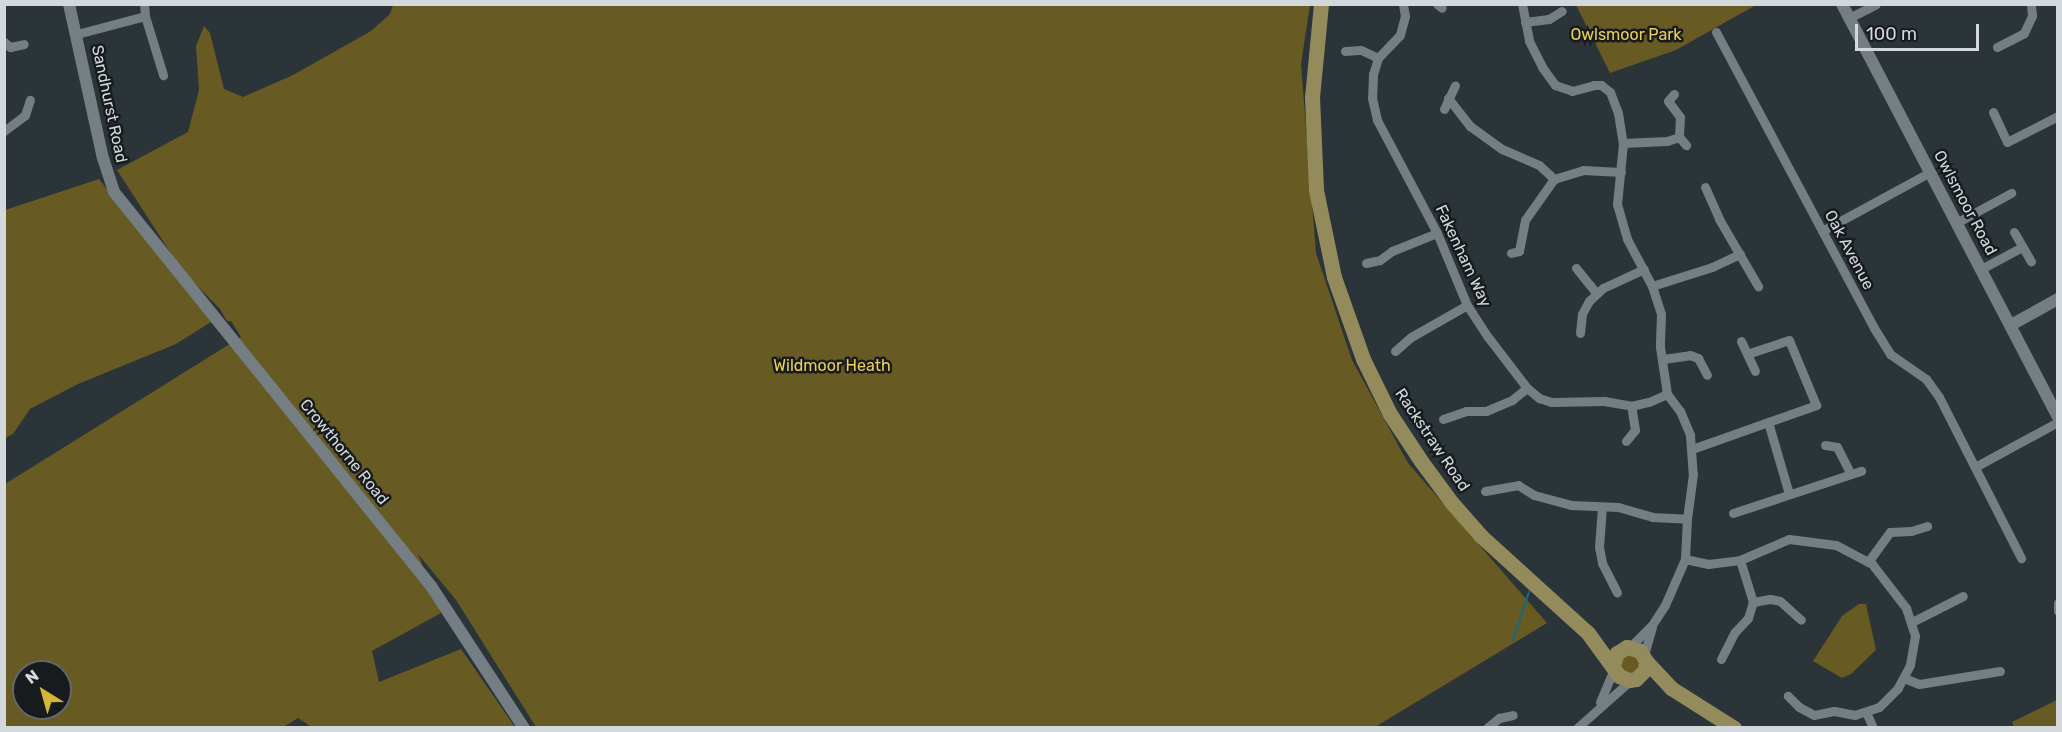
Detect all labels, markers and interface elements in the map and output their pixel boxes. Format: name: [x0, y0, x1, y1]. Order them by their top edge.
scale bar: [1858, 12, 1982, 50]
text: 100 m: [1866, 23, 1917, 45]
park label: Owlsmoor Park: [1570, 25, 1682, 45]
street label: Sandhurst Road: [87, 43, 131, 165]
street label: Owlsmoor Road: [1929, 147, 2001, 259]
street label: Fakenham Way: [1431, 202, 1495, 310]
street label: Oak Avenue: [1820, 207, 1878, 293]
park label: Wildmoor Heath: [773, 356, 891, 376]
street label: Rackstraw Road: [1390, 385, 1474, 495]
street label: Crowthorne Road: [296, 395, 392, 509]
north arrow: [12, 660, 72, 720]
text: N: [22, 666, 42, 688]

